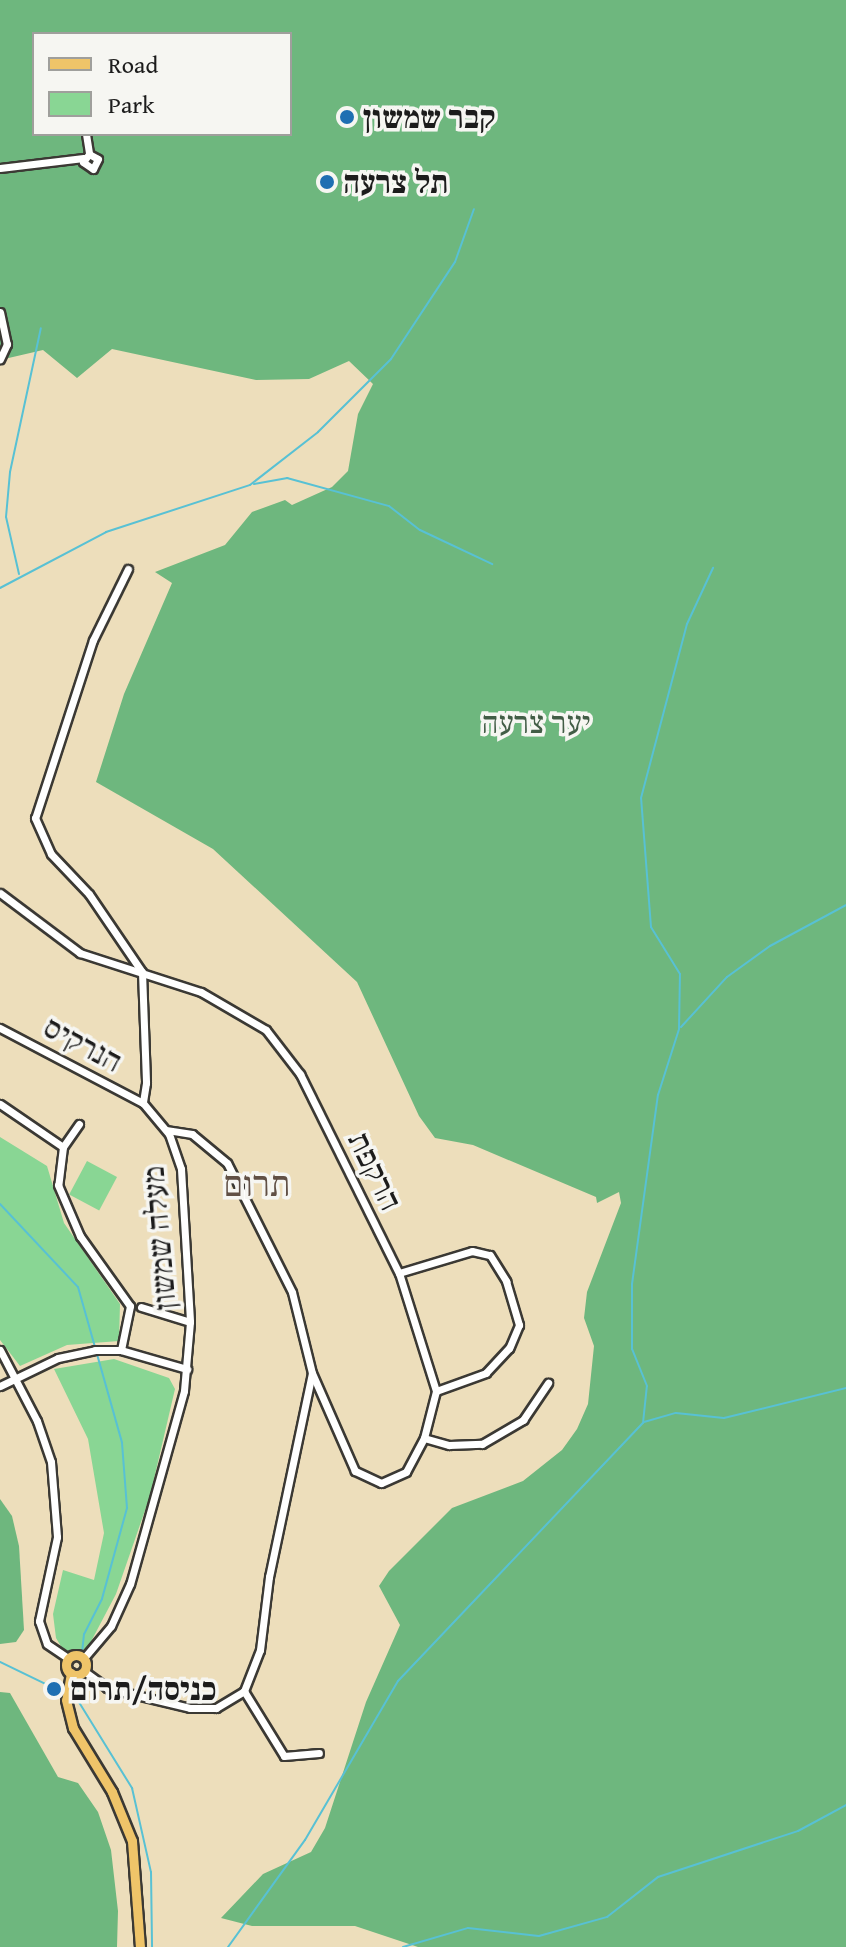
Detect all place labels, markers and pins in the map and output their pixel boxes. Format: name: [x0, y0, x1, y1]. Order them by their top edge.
place label: קבר שמשון: [363, 98, 496, 136]
marker: קבר שמשון: [338, 108, 356, 126]
place label: תל צרעה: [343, 163, 449, 201]
marker: תל צרעה: [318, 173, 336, 191]
place label: כניסה/תרום: [70, 1670, 217, 1708]
marker: כניסה/תרום: [45, 1680, 63, 1698]

